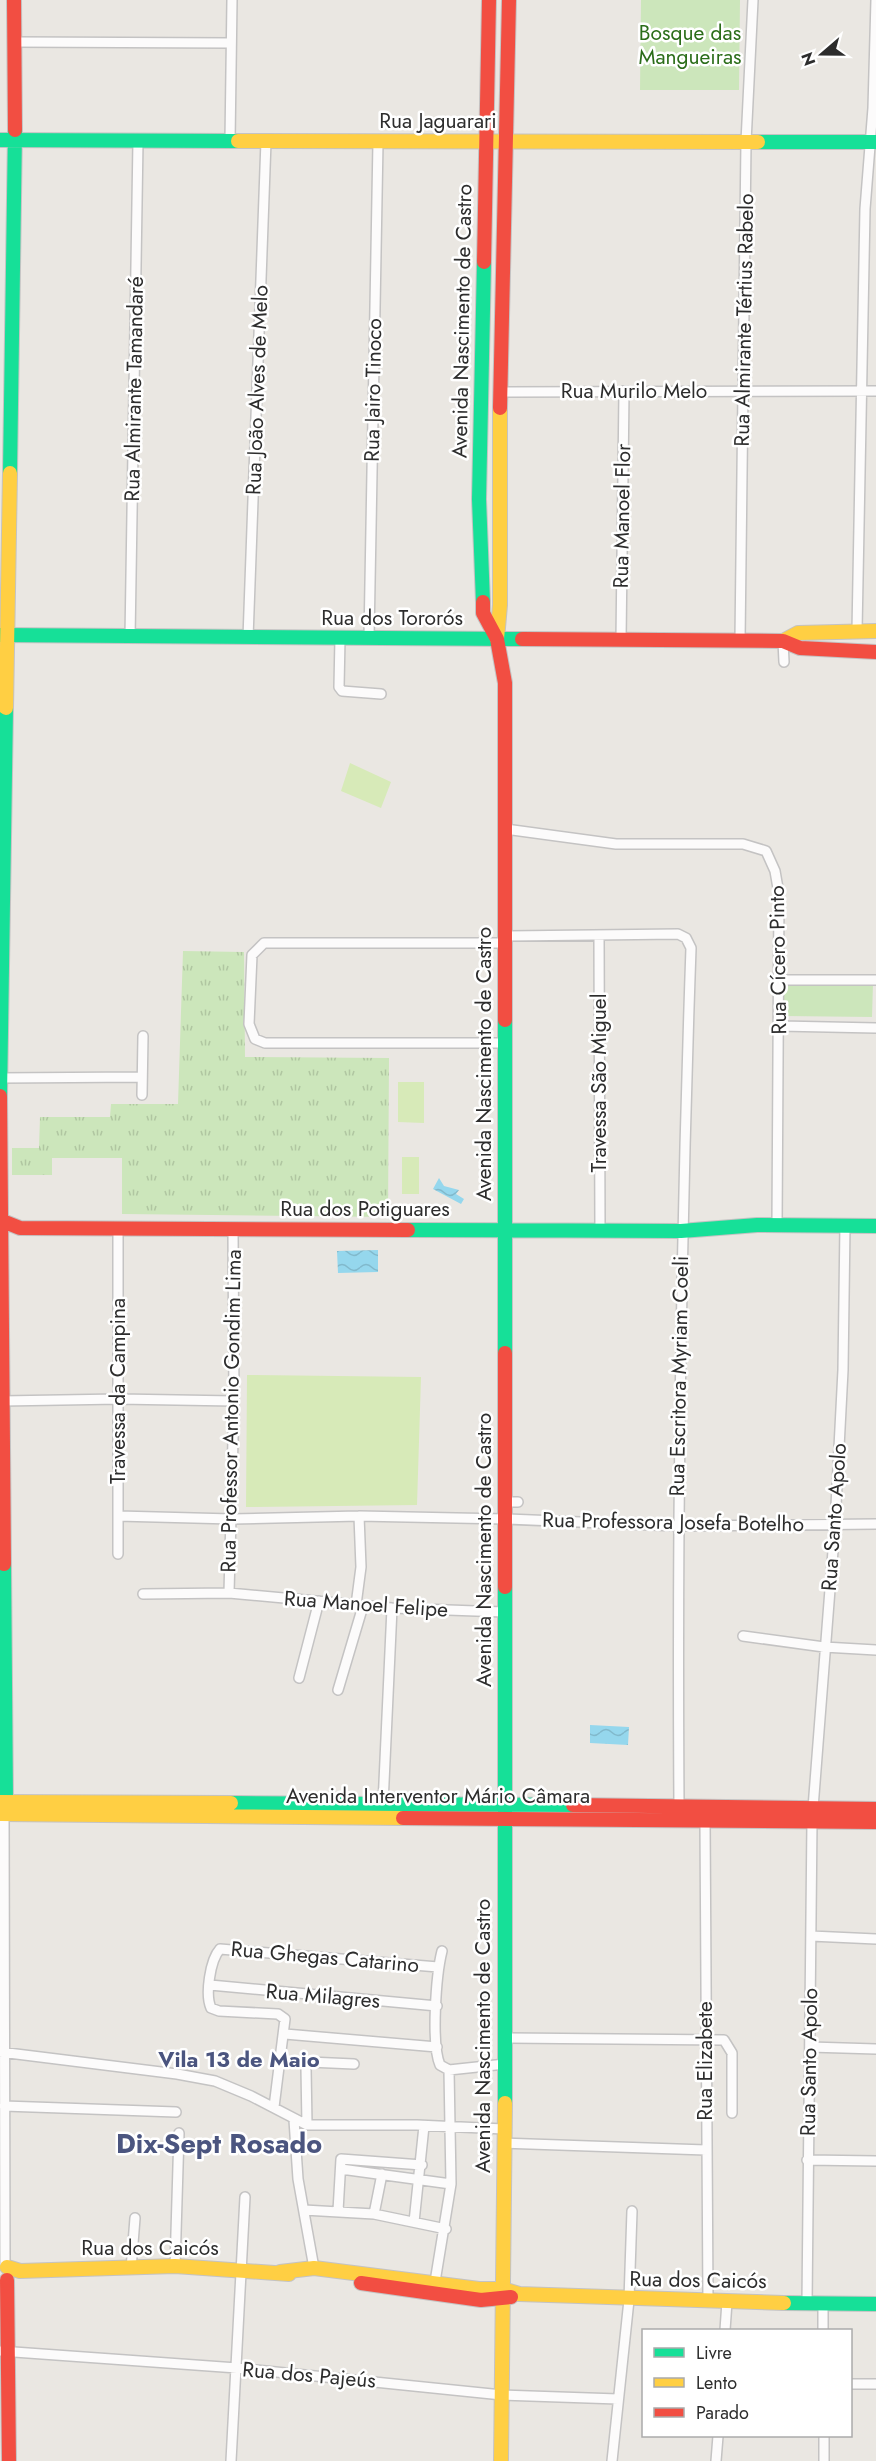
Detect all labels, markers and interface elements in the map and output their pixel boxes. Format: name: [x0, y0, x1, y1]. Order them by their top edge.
park label: Bosque das Mangueiras: [638, 18, 742, 72]
north arrow: [792, 24, 852, 84]
text: N: [795, 49, 821, 69]
street label: Rua Jaguarari: [379, 106, 497, 136]
street label: Avenida Nascimento de Castro: [445, 184, 479, 458]
street label: Rua Almirante Tértius Rabelo: [727, 193, 761, 447]
street label: Rua Almirante Tamandaré: [117, 276, 151, 502]
street label: Rua João Alves de Melo: [238, 285, 276, 495]
street label: Rua Jairo Tinoco: [357, 318, 389, 462]
street label: Rua Murilo Melo: [561, 376, 707, 406]
street label: Rua Manoel Flor: [606, 443, 638, 589]
street label: Rua dos Tororós: [321, 603, 463, 633]
street label: Rua Cícero Pinto: [762, 885, 794, 1035]
street label: Avenida Nascimento de Castro: [469, 927, 499, 1201]
street label: Travessa São Miguel: [584, 994, 614, 1172]
street label: Rua dos Potiguares: [280, 1194, 450, 1224]
street label: Rua Professor Antonio Gondim Lima: [213, 1249, 249, 1573]
street label: Rua Escritora Myriam Coeli: [662, 1255, 696, 1497]
street label: Travessa da Campina: [103, 1298, 133, 1484]
street label: Avenida Nascimento de Castro: [469, 1413, 499, 1687]
street label: Rua Santo Apolo: [814, 1442, 854, 1592]
street label: Rua Professora Josefa Botelho: [542, 1505, 804, 1539]
street label: Rua Manoel Felipe: [283, 1583, 449, 1625]
street label: Avenida Interventor Mário Câmara: [286, 1781, 590, 1811]
street label: Avenida Nascimento de Castro: [468, 1899, 498, 2173]
street label: Rua Ghegas Catarino: [230, 1934, 420, 1980]
street label: Rua Milagres: [265, 1976, 381, 2016]
street label: Rua Santo Apolo: [793, 1988, 825, 2136]
street label: Rua Elizabete: [690, 2001, 720, 2121]
district label: Vila 13 de Maio: [157, 2043, 320, 2075]
district label: Dix-Sept Rosado: [116, 2124, 322, 2163]
street label: Rua dos Caicós: [81, 2233, 219, 2263]
street label: Rua dos Caicós: [629, 2264, 767, 2296]
legend: [642, 2329, 852, 2437]
text: Livre: [696, 2340, 732, 2366]
street label: Rua dos Pajeús: [241, 2354, 377, 2396]
text: Lento: [696, 2370, 737, 2396]
text: Parado: [696, 2400, 749, 2426]

